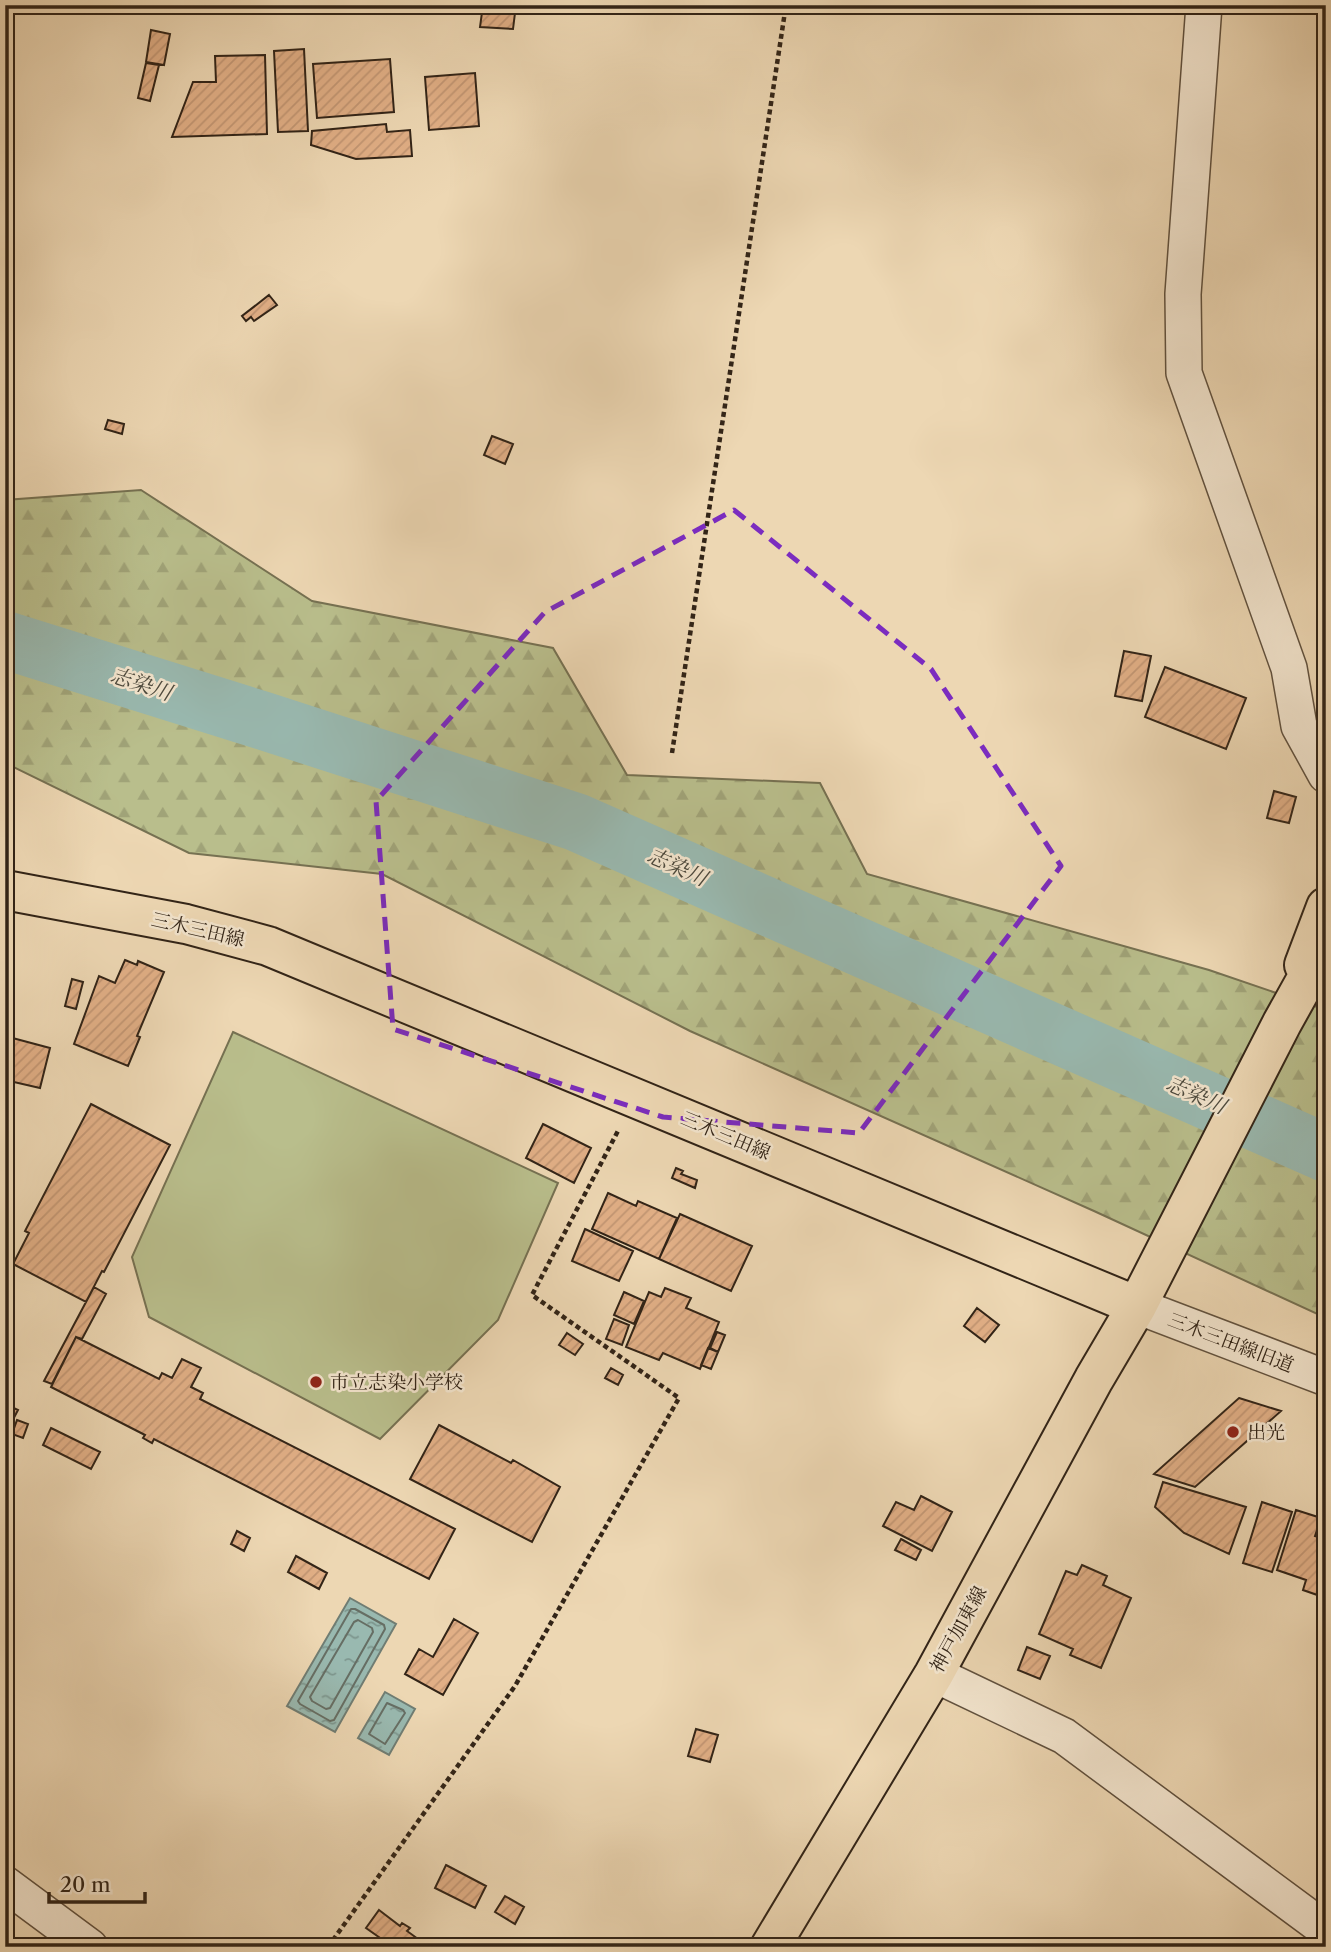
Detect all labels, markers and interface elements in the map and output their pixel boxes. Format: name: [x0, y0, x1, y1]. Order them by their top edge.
water label: 志染川: [107, 662, 177, 706]
water label: 志染川: [643, 842, 713, 892]
street label: 三木三田線: [149, 908, 247, 951]
water label: 志染川: [1162, 1070, 1232, 1120]
street label: 三木三田線: [678, 1106, 774, 1165]
street label: 三木三田線旧道: [1165, 1308, 1297, 1377]
place label: 市立志染小学校: [330, 1371, 463, 1394]
marker: 市立志染小学校: [308, 1374, 324, 1390]
place label: 出光: [1247, 1421, 1285, 1444]
marker: 出光: [1225, 1424, 1241, 1440]
street label: 神戸加東線: [925, 1582, 992, 1676]
scale bar: [49, 1861, 145, 1905]
text: 20 m: [60, 1872, 111, 1897]

